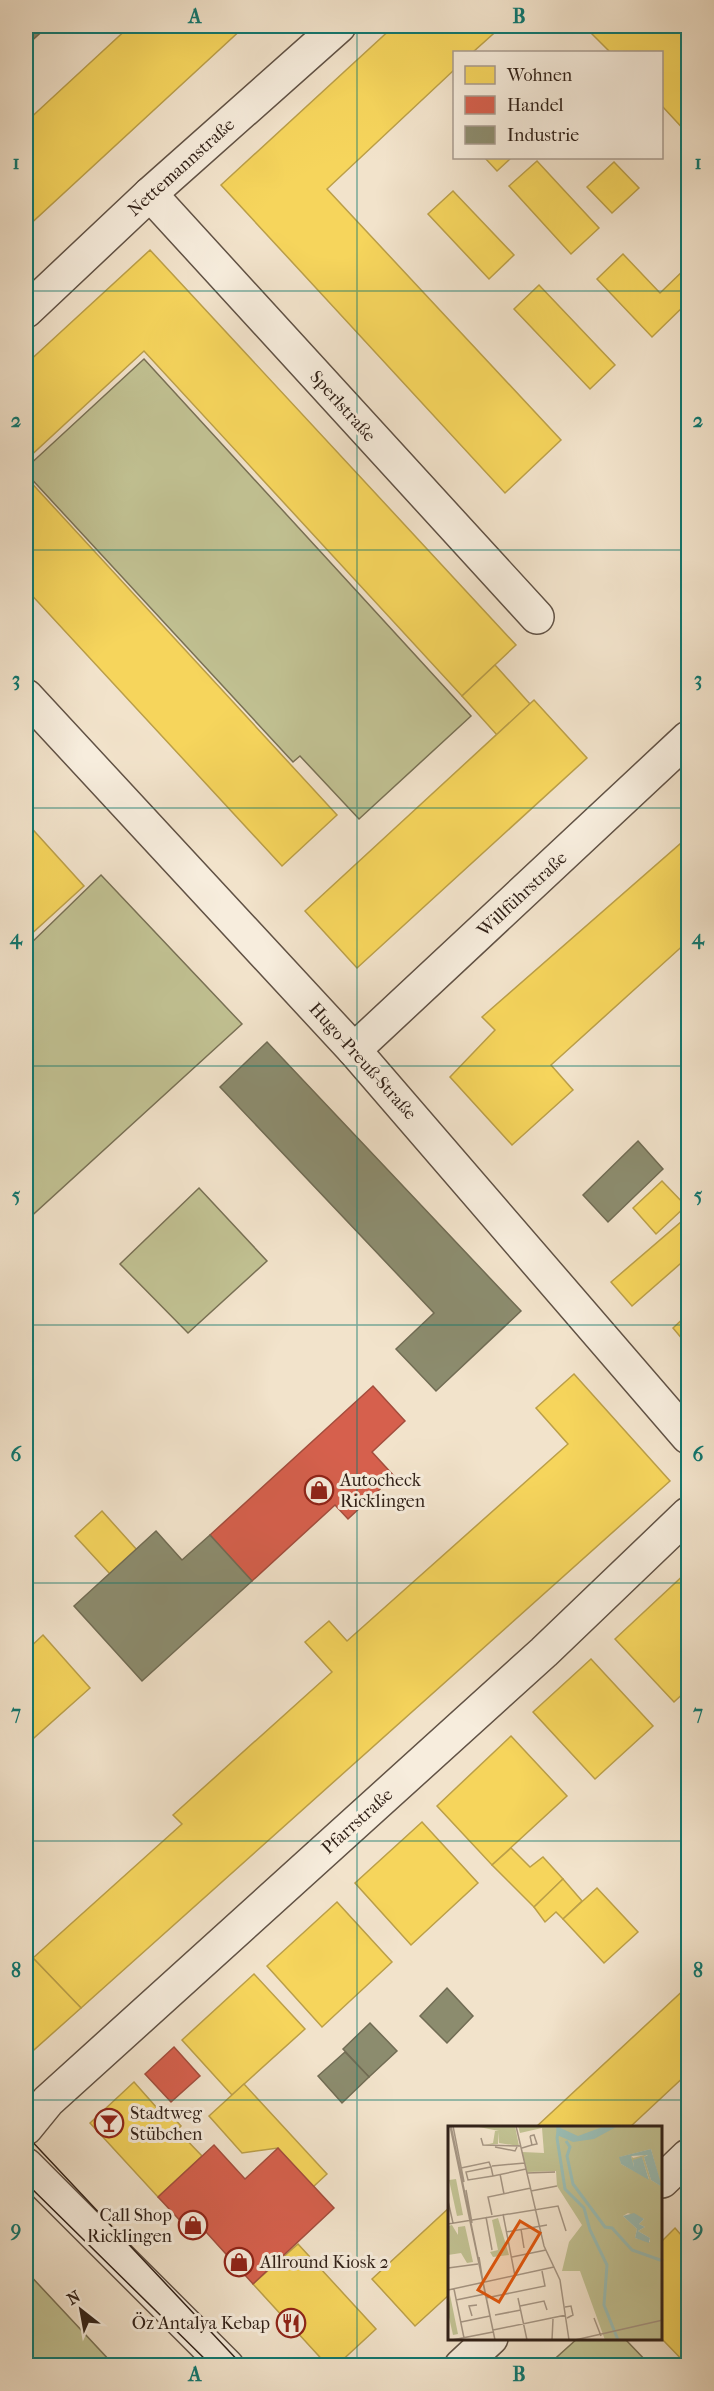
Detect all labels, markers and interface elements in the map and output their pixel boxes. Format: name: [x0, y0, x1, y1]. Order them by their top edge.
text: A: [187, 5, 203, 28]
text: B: [512, 5, 526, 28]
legend: [453, 51, 663, 159]
text: Wohnen: [506, 65, 573, 86]
text: Handel: [507, 95, 564, 116]
street label: Nettemannstraße: [124, 114, 239, 221]
text: Industrie: [507, 125, 579, 146]
text: 1: [12, 151, 20, 174]
text: 1: [694, 151, 702, 174]
street label: Sperlstraße: [305, 366, 380, 446]
text: 2: [11, 409, 21, 432]
text: 2: [693, 409, 703, 432]
text: 3: [12, 668, 20, 691]
text: 3: [694, 668, 702, 691]
street label: Willführstraße: [473, 848, 572, 942]
text: 4: [9, 926, 23, 950]
text: 4: [691, 926, 705, 950]
street label: Hugo-Preuß-Straße: [305, 999, 421, 1124]
text: 5: [12, 1184, 21, 1207]
text: 5: [694, 1184, 703, 1207]
text: 6: [11, 1443, 23, 1466]
text: 6: [693, 1443, 705, 1466]
place label: Autocheck Ricklingen: [339, 1470, 426, 1512]
shop icon: Autocheck Ricklingen: [303, 1474, 335, 1506]
text: 7: [10, 1701, 21, 1724]
text: 7: [692, 1701, 703, 1724]
street label: Pfarrstraße: [318, 1784, 397, 1859]
text: 8: [11, 1959, 21, 1982]
text: 8: [693, 1959, 703, 1982]
place label: Stadtweg Stübchen: [130, 2103, 203, 2145]
bar icon: Stadtweg Stübchen: [93, 2107, 125, 2139]
inset map: [448, 2126, 663, 2340]
place label: Call Shop Ricklingen: [87, 2205, 173, 2247]
shop icon: Call Shop Ricklingen: [177, 2209, 209, 2241]
text: 9: [10, 2218, 21, 2241]
text: 9: [692, 2218, 703, 2241]
shop icon: Allround Kiosk 2: [223, 2246, 255, 2278]
place label: Allround Kiosk 2: [259, 2252, 389, 2273]
north arrow: [51, 2280, 111, 2340]
text: N: [63, 2286, 84, 2309]
restaurant icon: Öz Antalya Kebap: [275, 2307, 307, 2339]
place label: Öz Antalya Kebap: [132, 2312, 270, 2334]
text: A: [187, 2363, 203, 2386]
text: B: [512, 2363, 526, 2386]

